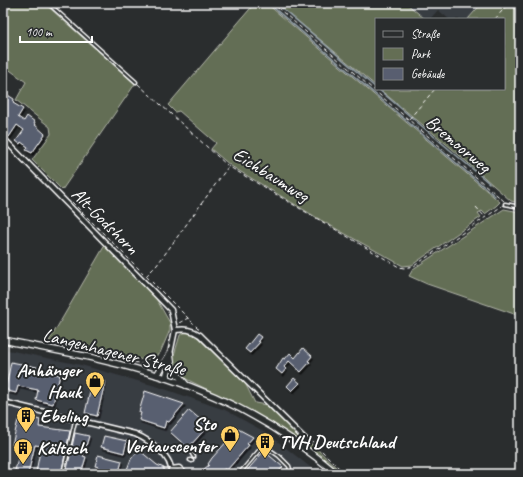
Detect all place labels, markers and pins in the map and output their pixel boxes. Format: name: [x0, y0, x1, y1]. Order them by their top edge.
place label: Anhänger Hauk: [17, 358, 83, 404]
shop icon: Anhänger Hauk: [84, 370, 106, 398]
place label: Ebeling: [40, 404, 90, 428]
building icon: Ebeling: [15, 405, 37, 433]
place label: Sto Verkauscenter: [124, 412, 218, 458]
shop icon: Sto Verkauscenter: [219, 424, 241, 452]
place label: TVH Deutschland: [279, 430, 398, 454]
building icon: TVH Deutschland: [254, 431, 276, 459]
place label: Kältech: [37, 436, 88, 460]
building icon: Kältech: [12, 437, 34, 465]

